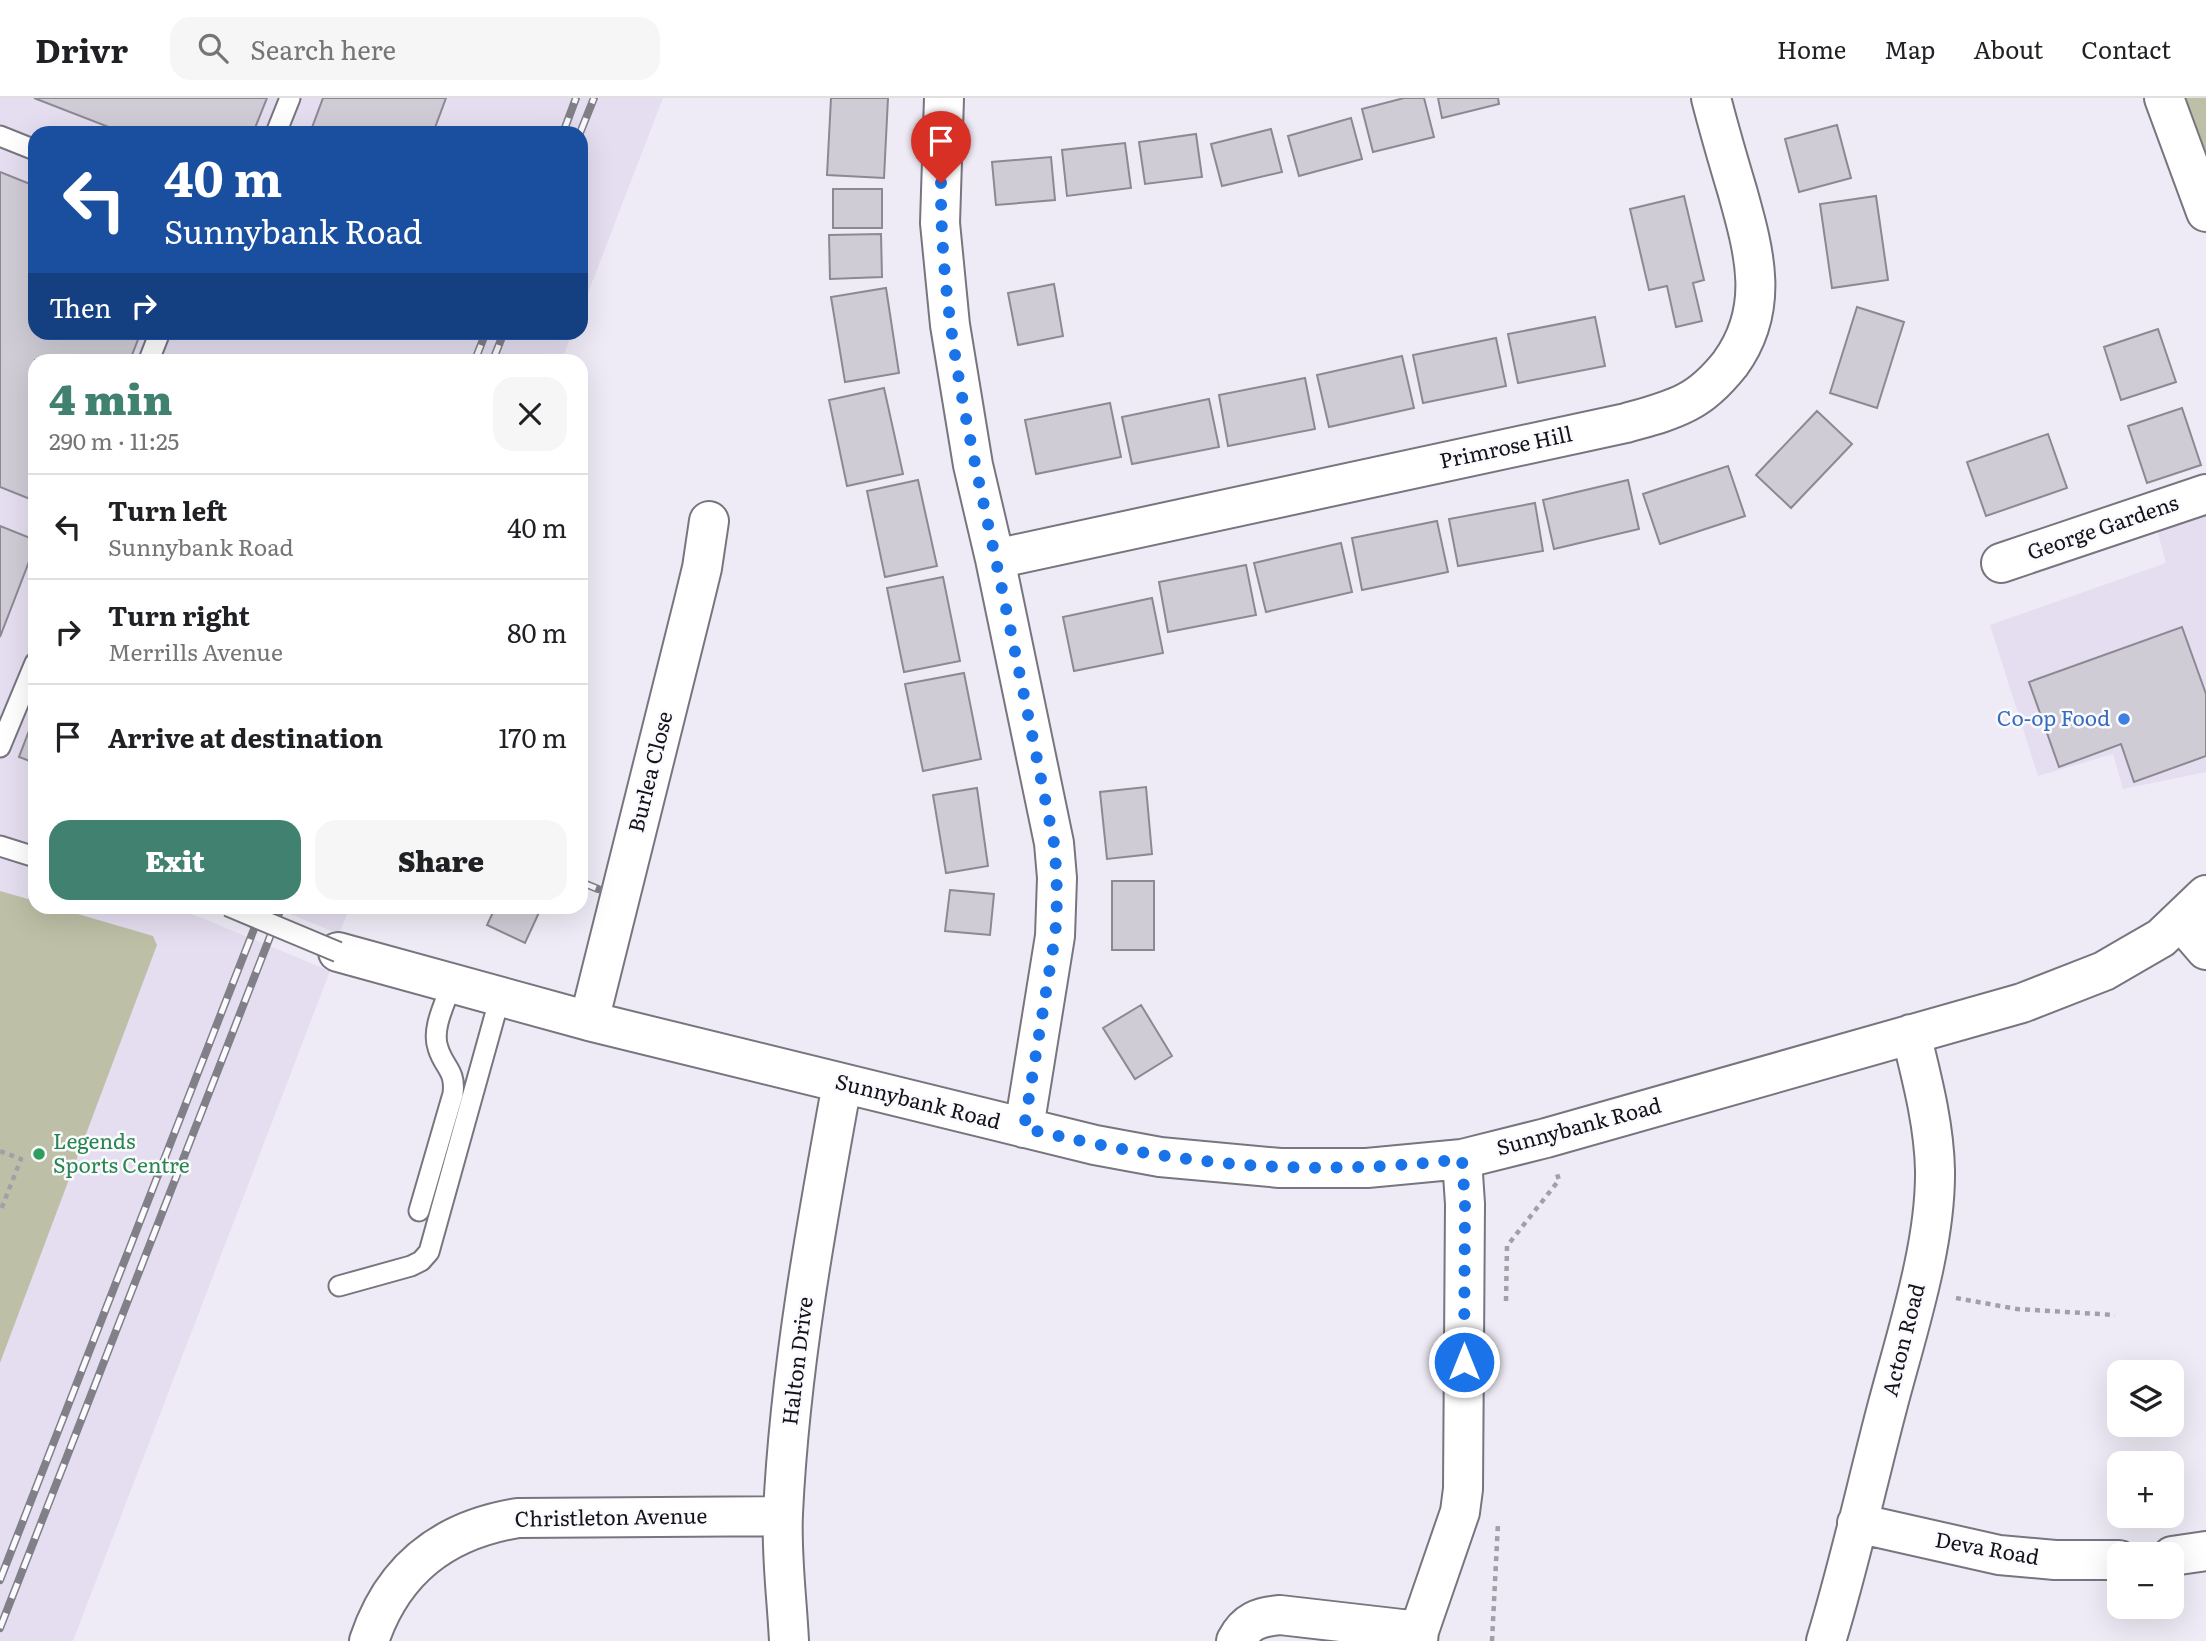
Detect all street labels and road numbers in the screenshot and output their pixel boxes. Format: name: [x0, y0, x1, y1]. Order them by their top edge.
street label: Primrose Hill: [1436, 416, 1575, 475]
street label: George Gardens: [2022, 485, 2182, 566]
street label: Burlea Close: [619, 708, 679, 835]
street label: Sunnybank Road: [833, 1064, 1005, 1135]
street label: Sunnybank Road: [1492, 1088, 1664, 1161]
street label: Acton Road: [1873, 1280, 1931, 1399]
street label: Halton Drive: [772, 1294, 819, 1427]
street label: Christleton Avenue: [514, 1498, 708, 1533]
street label: Deva Road: [1933, 1522, 2042, 1571]

